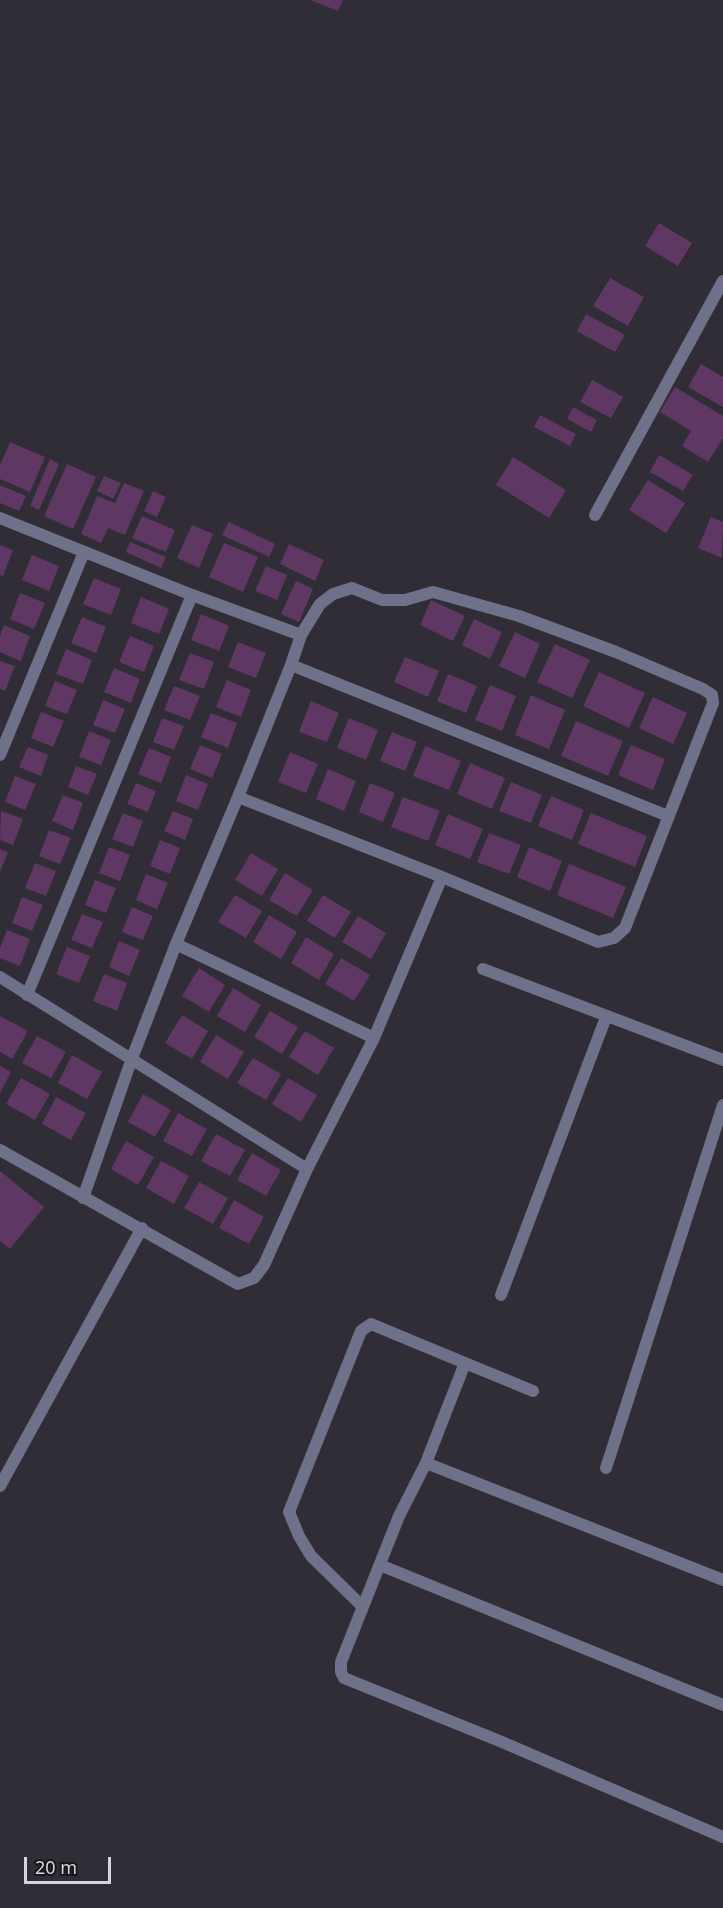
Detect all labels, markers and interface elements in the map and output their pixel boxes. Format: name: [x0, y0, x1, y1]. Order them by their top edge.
scale bar: [27, 1845, 114, 1883]
text: 20 m: [35, 1855, 77, 1879]

